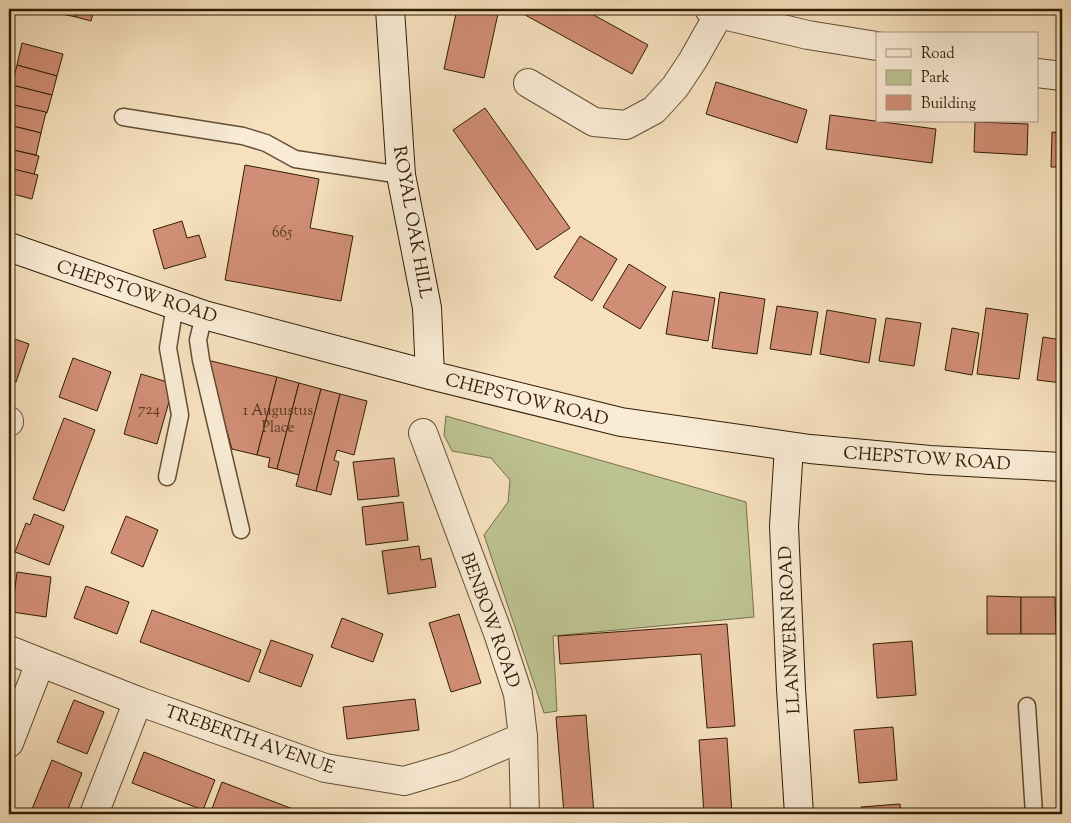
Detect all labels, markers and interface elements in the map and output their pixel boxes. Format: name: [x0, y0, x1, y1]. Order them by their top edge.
legend: [876, 32, 1038, 122]
text: Road: [921, 44, 955, 65]
text: Park: [921, 68, 950, 89]
text: Building: [921, 94, 976, 115]
street label: ROYAL OAK HILL: [385, 144, 437, 301]
house number: 665: [272, 223, 292, 244]
street label: CHEPSTOW ROAD: [53, 255, 220, 331]
street label: CHEPSTOW ROAD: [442, 368, 611, 434]
house number: 724: [138, 400, 160, 421]
house number: 1 Augustus Place: [243, 401, 313, 439]
street label: CHEPSTOW ROAD: [842, 441, 1011, 479]
street label: LLANWERN ROAD: [774, 545, 808, 715]
street label: BENBOW ROAD: [453, 549, 526, 692]
street label: TREBERTH AVENUE: [161, 700, 338, 782]

